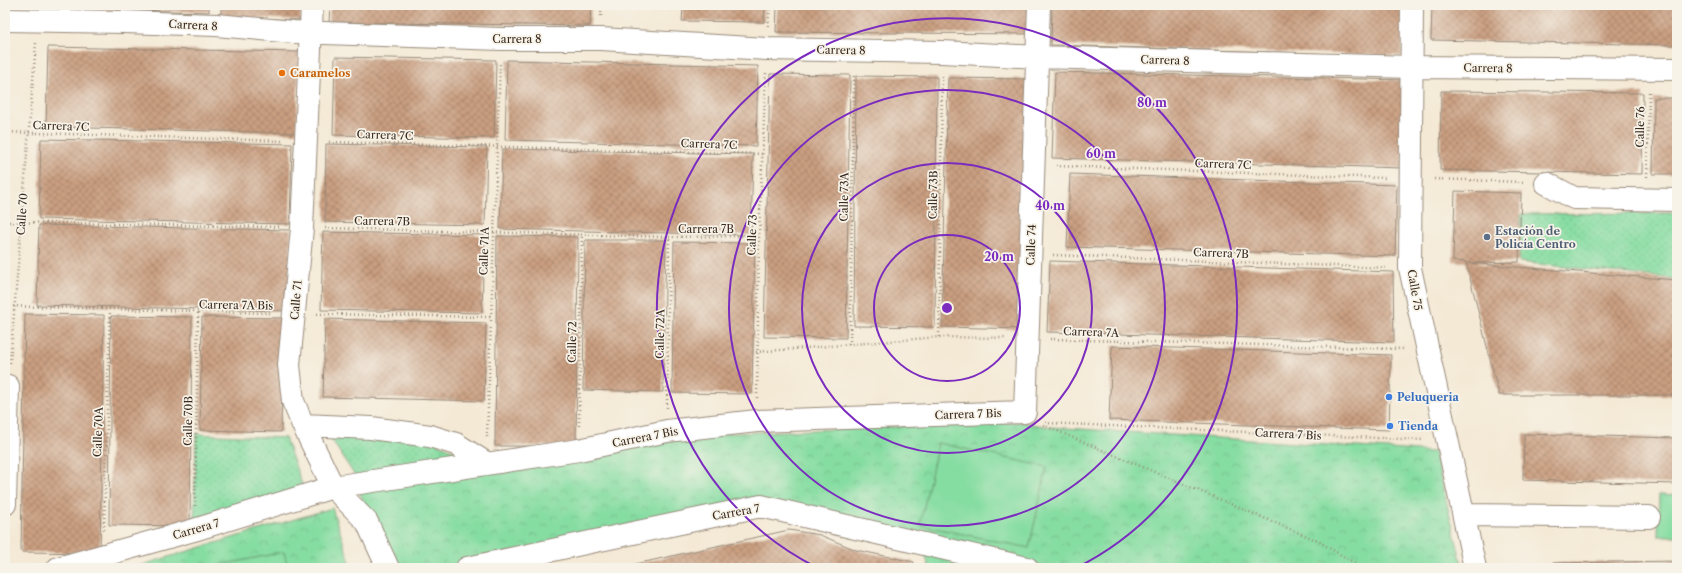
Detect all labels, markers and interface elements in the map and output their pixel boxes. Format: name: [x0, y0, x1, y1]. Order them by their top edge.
street label: Carrera 8: [168, 17, 218, 33]
street label: Carrera 8: [492, 32, 542, 46]
street label: Carrera 8: [816, 43, 866, 57]
street label: Carrera 8: [1140, 52, 1190, 68]
street label: Carrera 8: [1463, 61, 1513, 75]
place label: Caramelos: [290, 66, 350, 80]
marker: Caramelos: [277, 68, 287, 78]
text: 80 m: [1137, 95, 1167, 110]
street label: Calle 76: [1633, 106, 1647, 148]
street label: Carrera 7C: [32, 118, 90, 134]
street label: Carrera 7C: [356, 127, 414, 143]
street label: Carrera 7C: [680, 136, 738, 152]
text: 60 m: [1086, 146, 1116, 161]
street label: Carrera 7C: [1194, 156, 1252, 172]
street label: Calle 73B: [926, 170, 940, 220]
street label: Calle 73A: [837, 171, 851, 222]
street label: Calle 70: [14, 192, 30, 236]
text: 40 m: [1035, 198, 1065, 213]
street label: Carrera 7B: [354, 214, 410, 228]
street label: Calle 73: [744, 214, 760, 256]
street label: Carrera 7B: [678, 222, 734, 236]
street label: Calle 74: [1023, 224, 1039, 266]
place label: Estación de Policía Centro: [1495, 224, 1576, 251]
street label: Calle 71A: [476, 226, 492, 276]
marker: Estación de Policía Centro: [1482, 232, 1492, 242]
street label: Carrera 7B: [1193, 245, 1249, 261]
text: 20 m: [984, 249, 1014, 264]
street label: Calle 75: [1405, 268, 1425, 312]
street label: Calle 71: [287, 279, 305, 321]
street label: Carrera 7A Bis: [199, 297, 273, 313]
centre of rings: [940, 301, 954, 315]
street label: Calle 72A: [653, 308, 667, 359]
street label: Calle 72: [565, 321, 579, 363]
street label: Carrera 7A: [1063, 324, 1120, 340]
place label: Peluqueria: [1397, 390, 1459, 404]
marker: Peluqueria: [1384, 392, 1394, 402]
street label: Calle 70B: [181, 396, 195, 446]
street label: Calle 70A: [90, 406, 106, 457]
street label: Carrera 7 Bis: [934, 406, 1002, 422]
place label: Tienda: [1398, 419, 1439, 433]
marker: Tienda: [1385, 421, 1395, 431]
street label: Carrera 7 Bis: [611, 424, 679, 450]
street label: Carrera 7 Bis: [1254, 425, 1322, 443]
street label: Carrera 7: [711, 501, 762, 523]
street label: Carrera 7: [171, 515, 222, 542]

